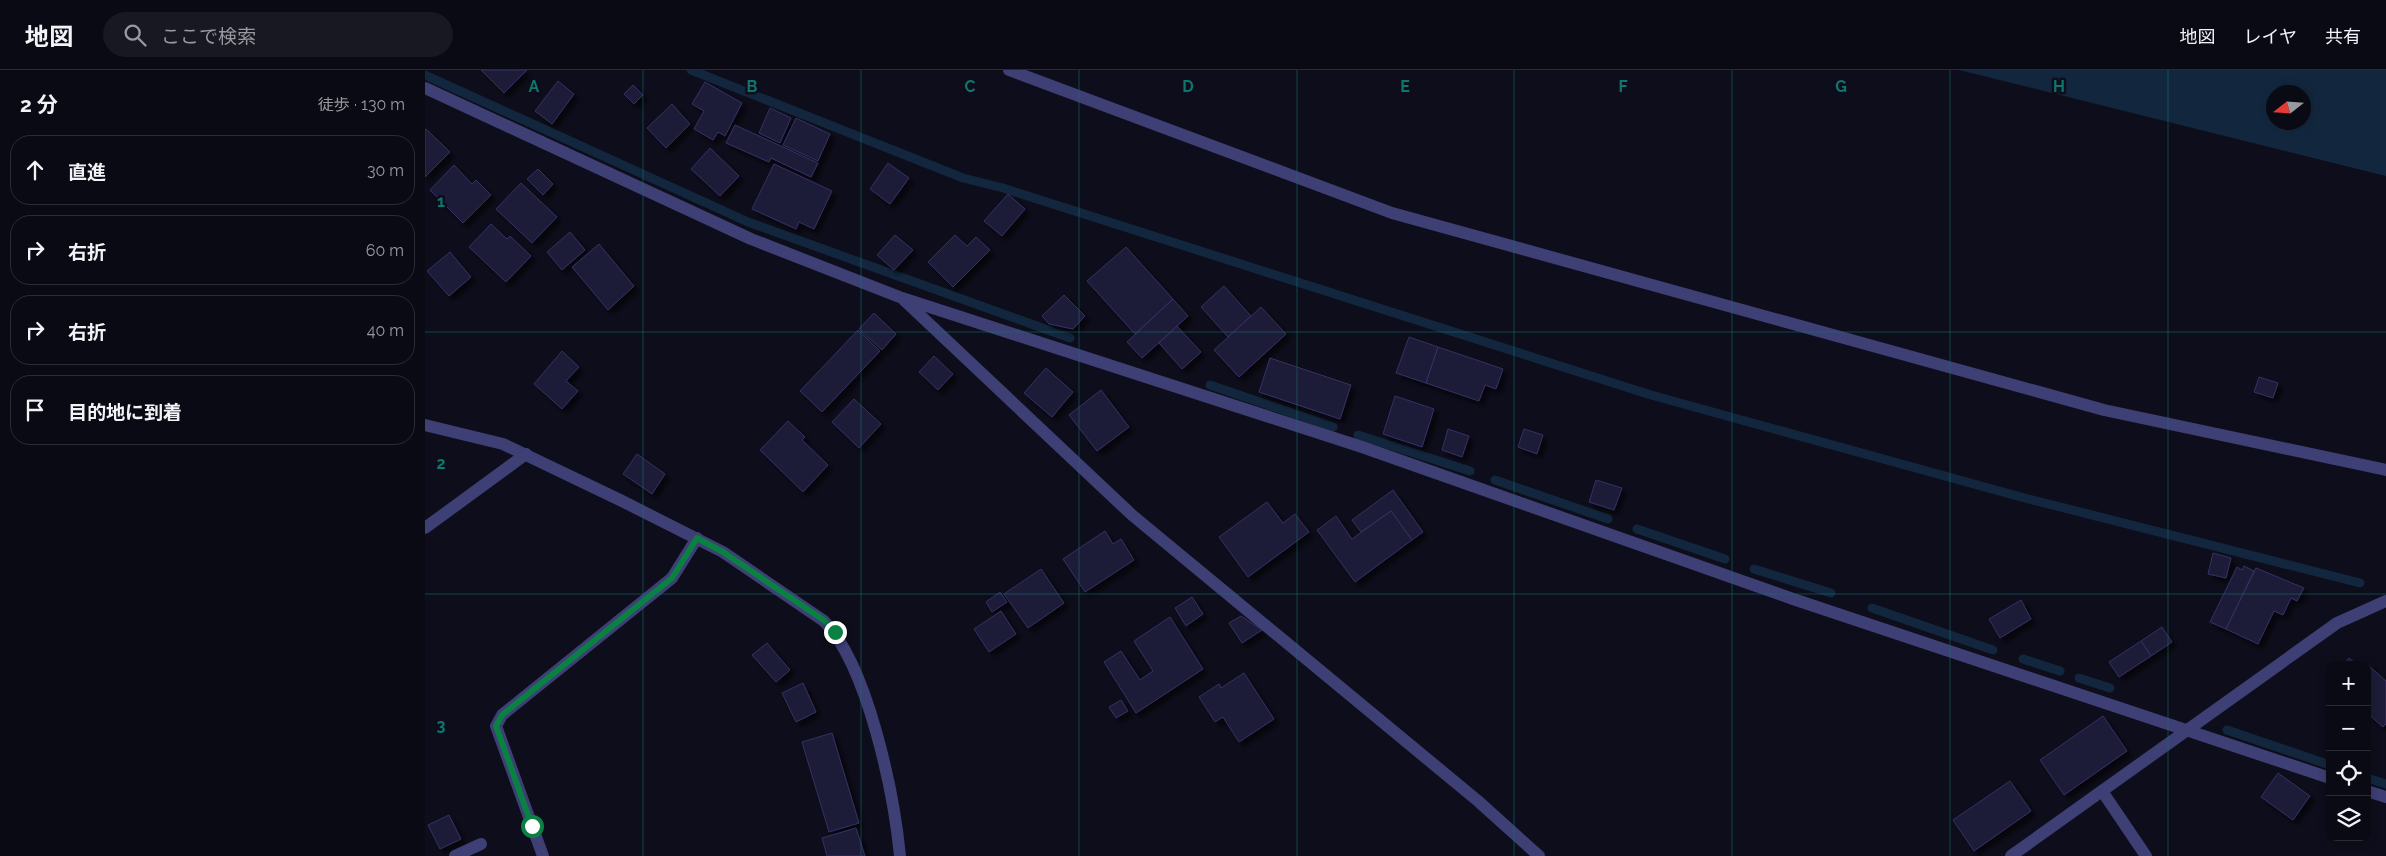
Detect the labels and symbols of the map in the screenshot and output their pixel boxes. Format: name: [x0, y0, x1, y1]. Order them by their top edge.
text: A: [529, 77, 540, 96]
text: B: [747, 77, 758, 96]
text: C: [965, 77, 976, 96]
text: D: [1182, 77, 1194, 96]
text: E: [1400, 77, 1410, 96]
text: F: [1618, 77, 1628, 96]
text: G: [1835, 77, 1847, 96]
text: H: [2053, 77, 2065, 96]
north arrow: [2266, 85, 2311, 130]
text: 1: [437, 192, 445, 211]
text: 2: [436, 454, 446, 473]
route end: [824, 621, 847, 644]
text: 3: [437, 716, 446, 735]
route start: [521, 815, 544, 838]

